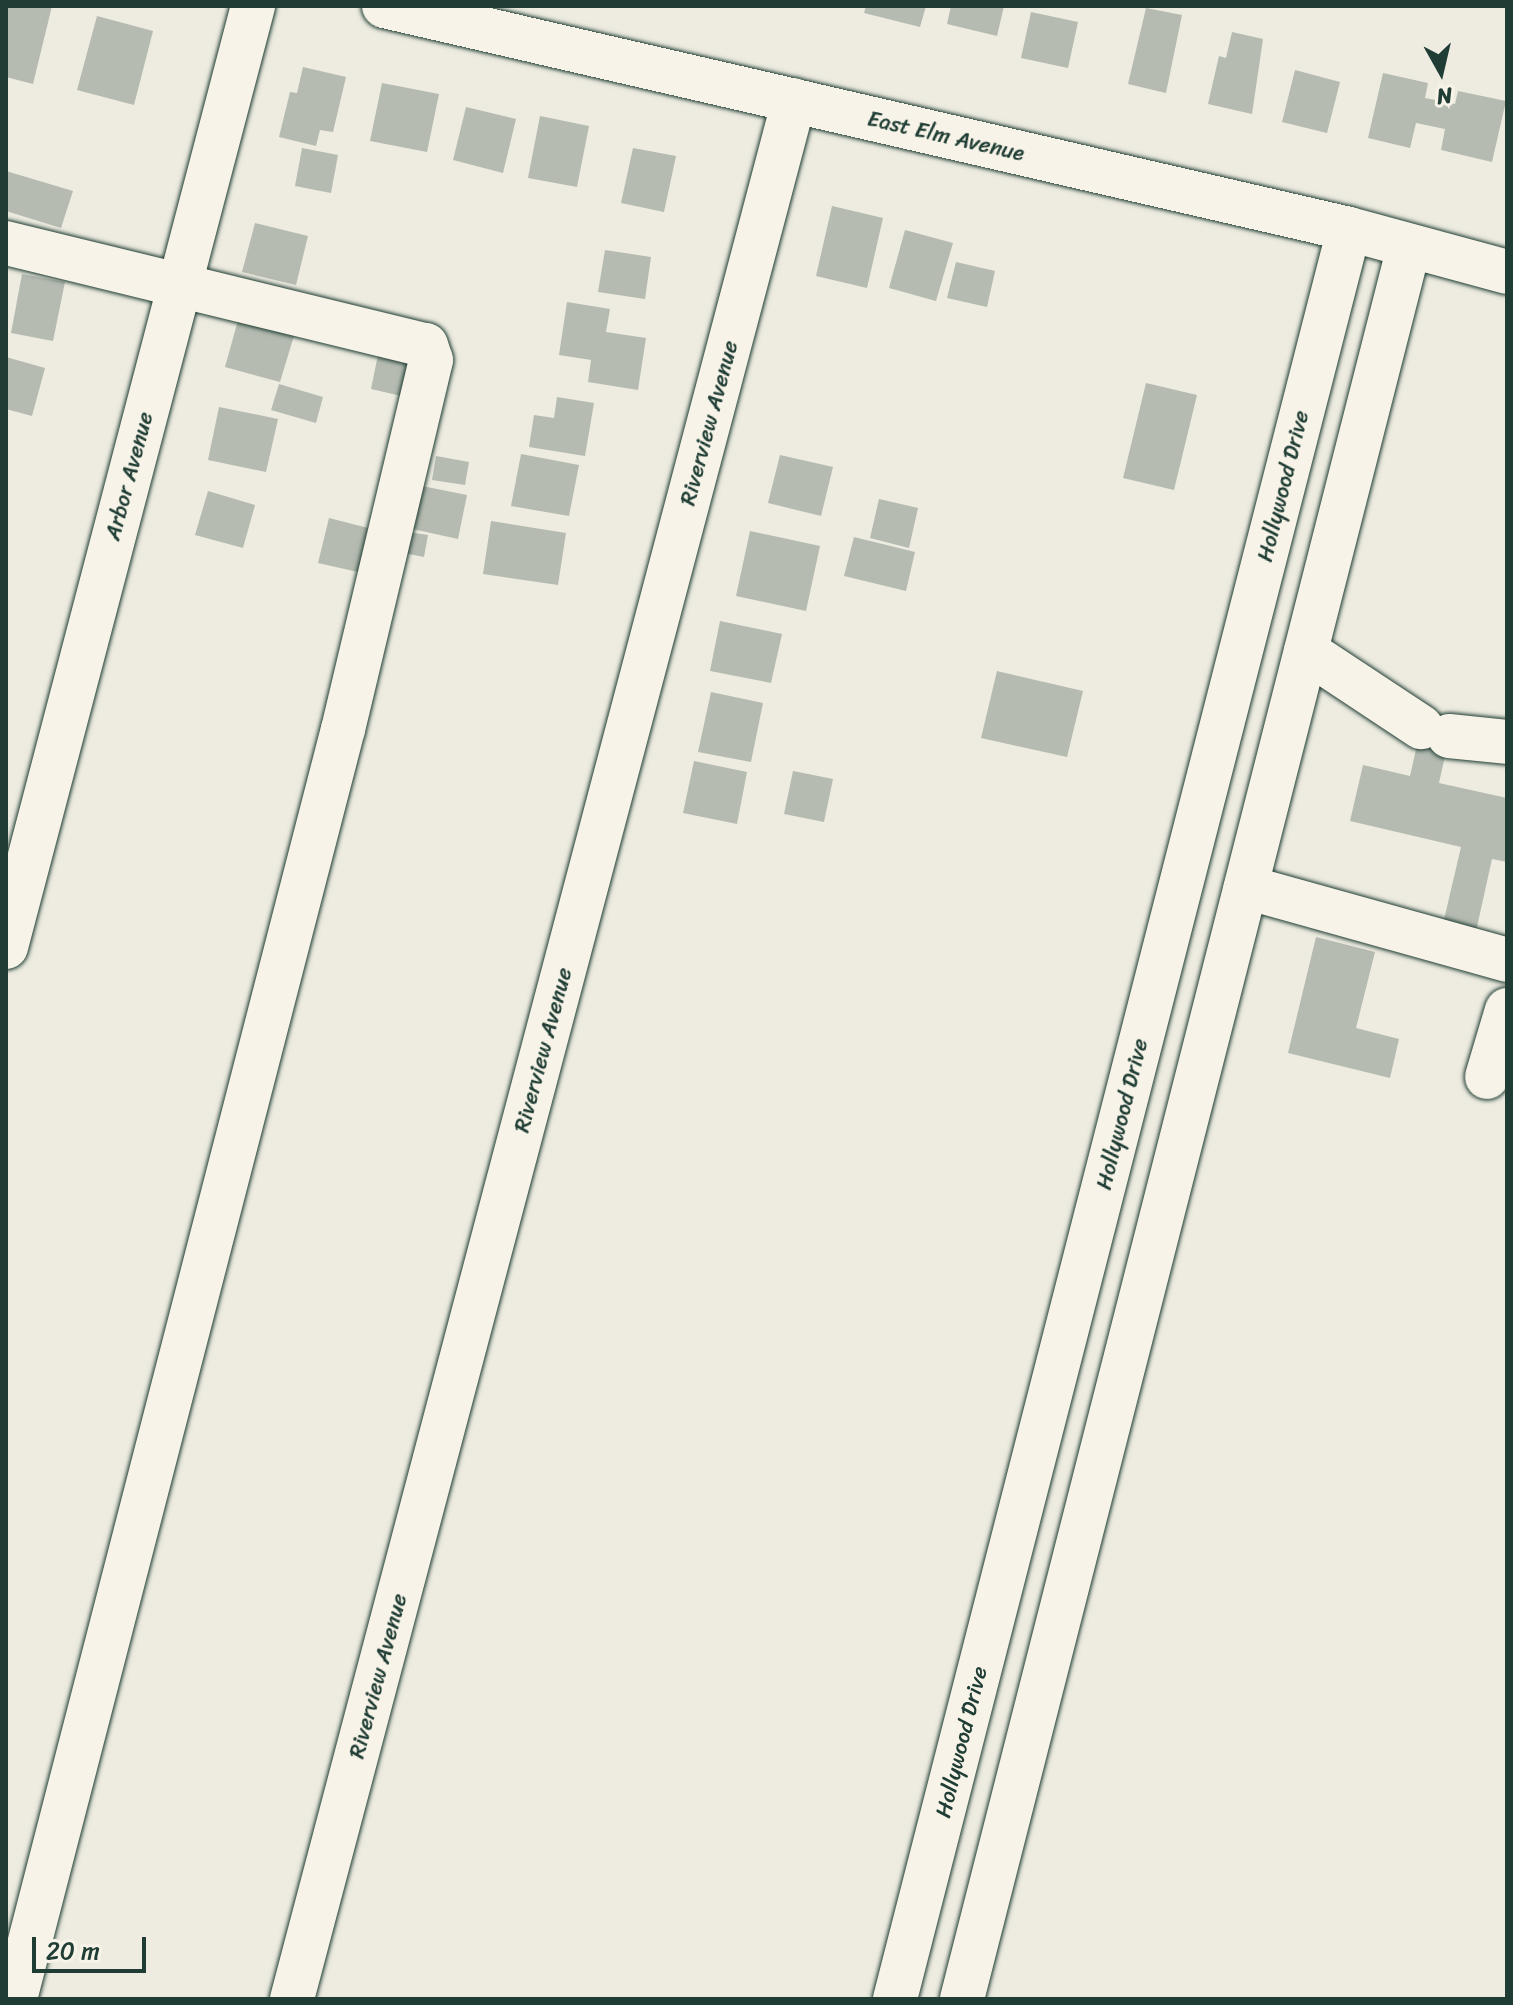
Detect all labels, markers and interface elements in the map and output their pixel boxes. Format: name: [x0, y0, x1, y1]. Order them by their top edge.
north arrow: [1401, 32, 1481, 112]
text: N: [1434, 76, 1455, 117]
street label: East Elm Avenue: [865, 105, 1027, 167]
street label: Riverview Avenue: [674, 338, 744, 508]
street label: Hollywood Drive: [1251, 408, 1315, 564]
street label: Arbor Avenue: [99, 409, 159, 543]
street label: Riverview Avenue: [508, 965, 578, 1135]
street label: Hollywood Drive: [1090, 1036, 1154, 1192]
street label: Riverview Avenue: [343, 1591, 413, 1761]
street label: Hollywood Drive: [929, 1664, 993, 1820]
scale bar: [36, 1921, 150, 1971]
text: 20 m: [46, 1930, 100, 1972]

